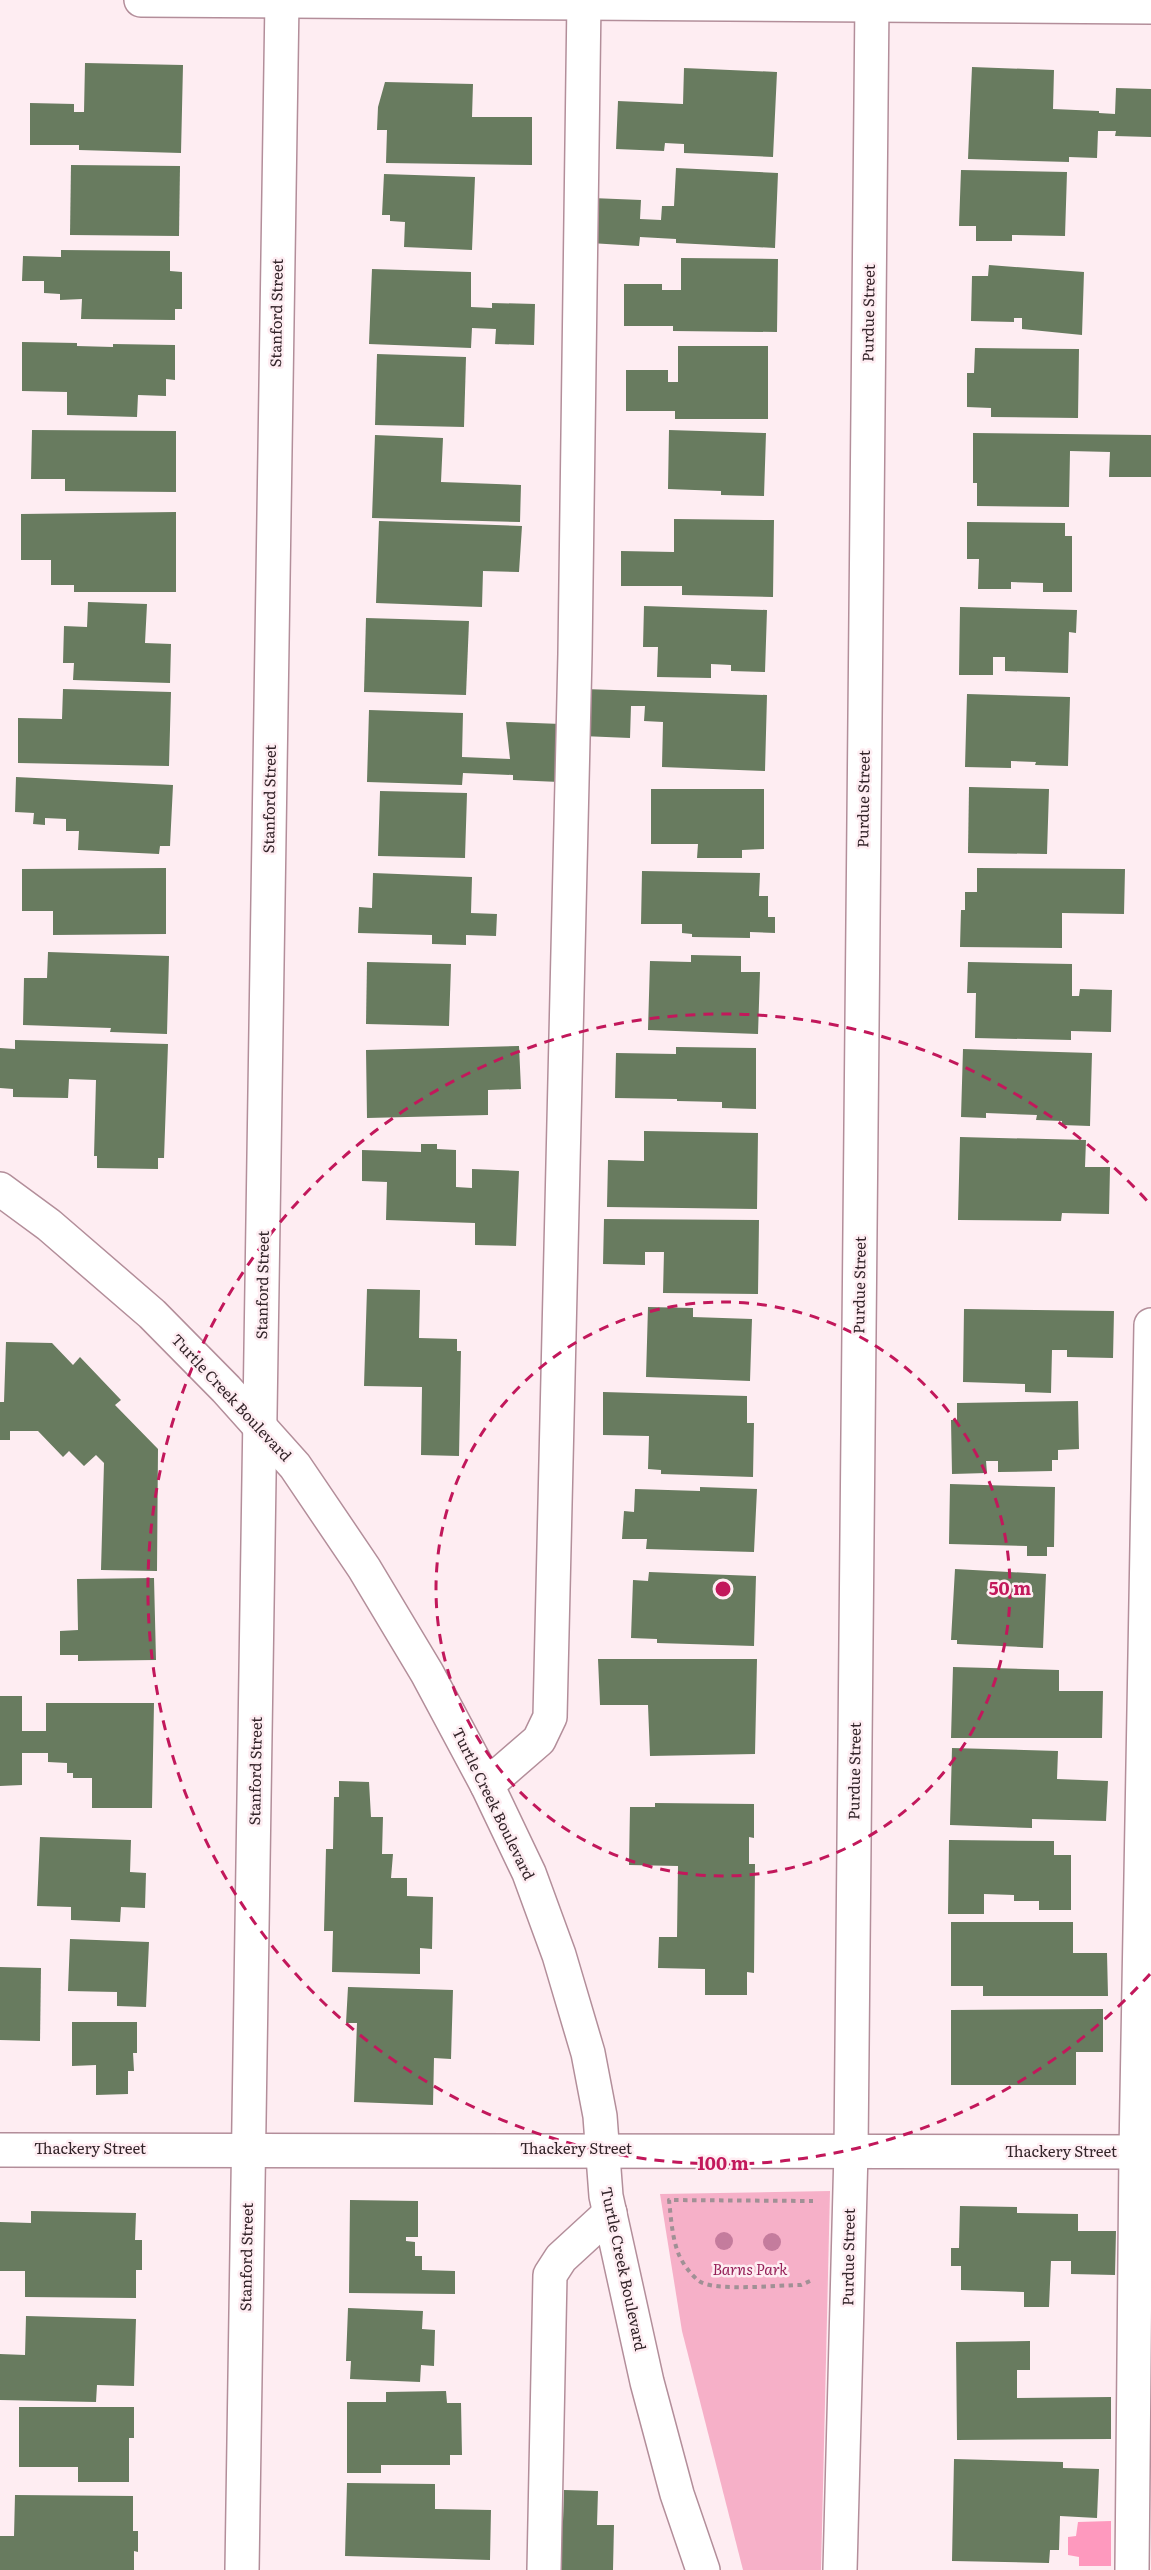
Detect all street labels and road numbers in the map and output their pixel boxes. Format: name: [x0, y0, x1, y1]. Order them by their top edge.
street label: Stanford Street: [263, 258, 288, 368]
street label: Purdue Street: [855, 264, 880, 362]
street label: Stanford Street: [256, 744, 281, 854]
street label: Purdue Street: [850, 750, 875, 848]
street label: Stanford Street: [249, 1230, 274, 1340]
street label: Purdue Street: [846, 1236, 871, 1334]
street label: Turtle Creek Boulevard: [167, 1328, 298, 1466]
street label: Stanford Street: [242, 1716, 267, 1826]
street label: Purdue Street: [841, 1722, 866, 1820]
street label: Turtle Creek Boulevard: [447, 1723, 541, 1884]
street label: Thackery Street: [34, 2136, 146, 2159]
street label: Thackery Street: [520, 2136, 632, 2159]
street label: Thackery Street: [1005, 2139, 1117, 2162]
street label: Turtle Creek Boulevard: [596, 2184, 653, 2353]
street label: Stanford Street: [233, 2202, 258, 2312]
street label: Purdue Street: [835, 2208, 860, 2306]

